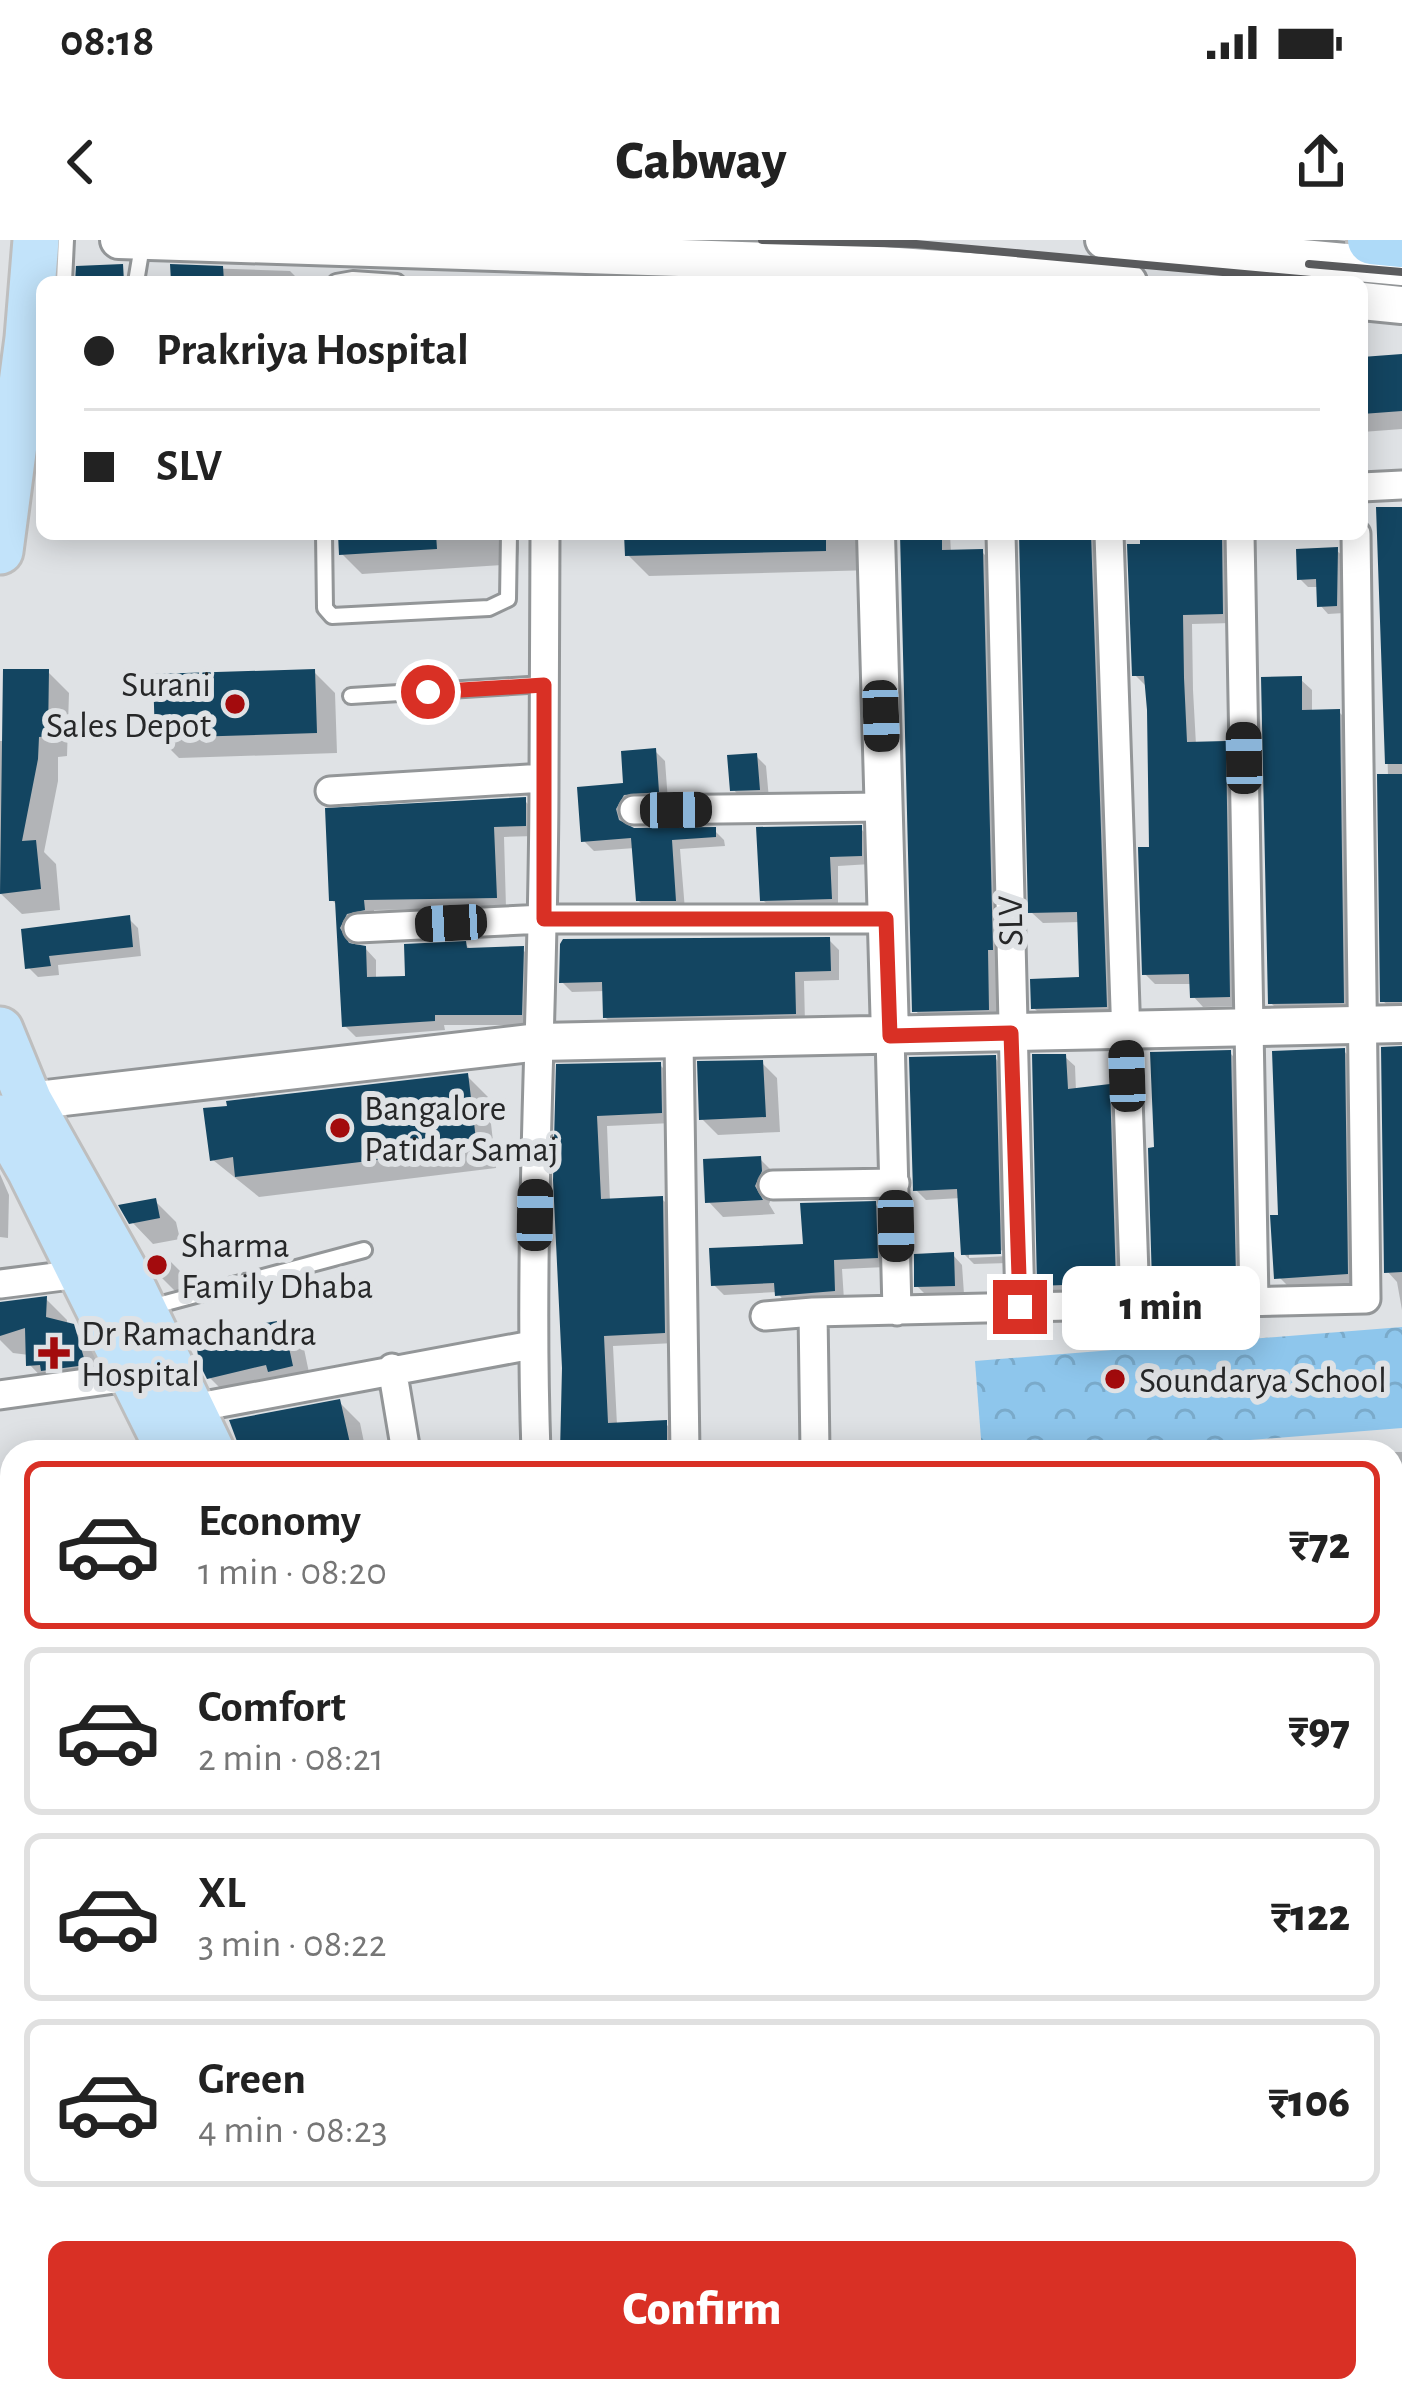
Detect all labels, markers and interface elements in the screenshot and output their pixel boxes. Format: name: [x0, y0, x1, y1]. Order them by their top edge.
text: 08:18: [60, 19, 154, 64]
icon: back: [48, 129, 114, 195]
icon: share: [1288, 129, 1354, 195]
text: Cabway: [616, 135, 786, 189]
text: Prakriya Hospital: [156, 328, 469, 373]
text: SLV: [156, 444, 222, 489]
route start: [401, 665, 455, 719]
place label: Surani Sales Depot: [46, 667, 212, 744]
car: [862, 679, 900, 753]
marker: Surani Sales Depot: [222, 691, 248, 717]
car: [1225, 722, 1263, 794]
car: [640, 791, 712, 829]
street label: SLV: [993, 895, 1029, 947]
car: [414, 903, 488, 943]
car: [1108, 1039, 1146, 1113]
place label: Bangalore Patidar Samaj: [364, 1091, 559, 1168]
marker: Bangalore Patidar Samaj: [327, 1115, 353, 1141]
car: [516, 1179, 554, 1251]
car: [877, 1190, 915, 1262]
place label: Sharma Family Dhaba: [181, 1228, 373, 1305]
marker: Sharma Family Dhaba: [144, 1252, 170, 1278]
callout: 1 min: [1062, 1265, 1260, 1349]
route end: [993, 1280, 1047, 1334]
text: 1 min: [1119, 1288, 1203, 1327]
place label: Dr Ramachandra Hospital: [81, 1316, 317, 1393]
marker: Dr Ramachandra Hospital: [38, 1337, 70, 1369]
place label: Soundarya School: [1139, 1363, 1387, 1399]
marker: Soundarya School: [1102, 1366, 1128, 1392]
icon: car: [54, 1491, 162, 1599]
text: Economy: [198, 1499, 361, 1544]
text: ₹72: [1289, 1522, 1350, 1567]
text: 1 min · 08:20: [198, 1553, 387, 1592]
icon: car: [54, 1677, 162, 1785]
text: Comfort: [198, 1685, 346, 1730]
text: ₹97: [1289, 1708, 1350, 1753]
text: 2 min · 08:21: [198, 1739, 384, 1778]
icon: car: [54, 1863, 162, 1971]
text: XL: [198, 1871, 246, 1916]
text: ₹122: [1271, 1894, 1350, 1939]
text: 3 min · 08:22: [198, 1925, 387, 1964]
icon: car: [54, 2049, 162, 2157]
text: Green: [198, 2057, 306, 2102]
text: ₹106: [1269, 2080, 1350, 2125]
text: 4 min · 08:23: [198, 2111, 388, 2150]
button: Confirm: [48, 2241, 1356, 2379]

